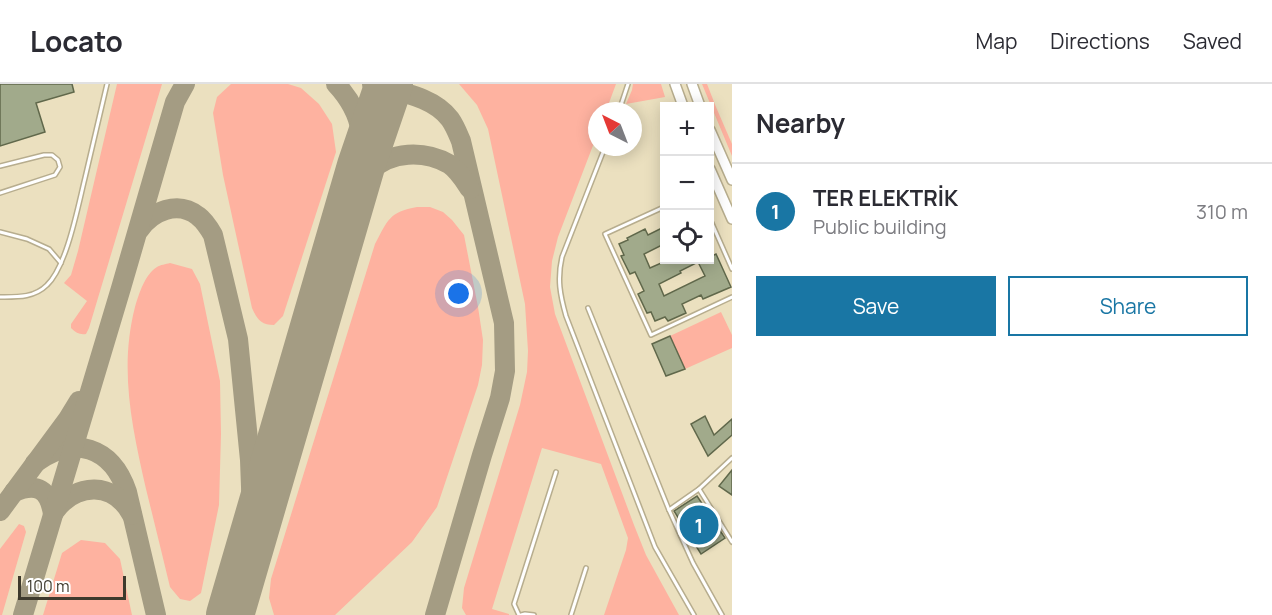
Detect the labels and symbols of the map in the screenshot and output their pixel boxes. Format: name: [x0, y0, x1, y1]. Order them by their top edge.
north arrow: [588, 102, 642, 156]
your location: [444, 279, 473, 308]
pin: 1: [680, 502, 718, 548]
scale bar: [18, 573, 126, 600]

